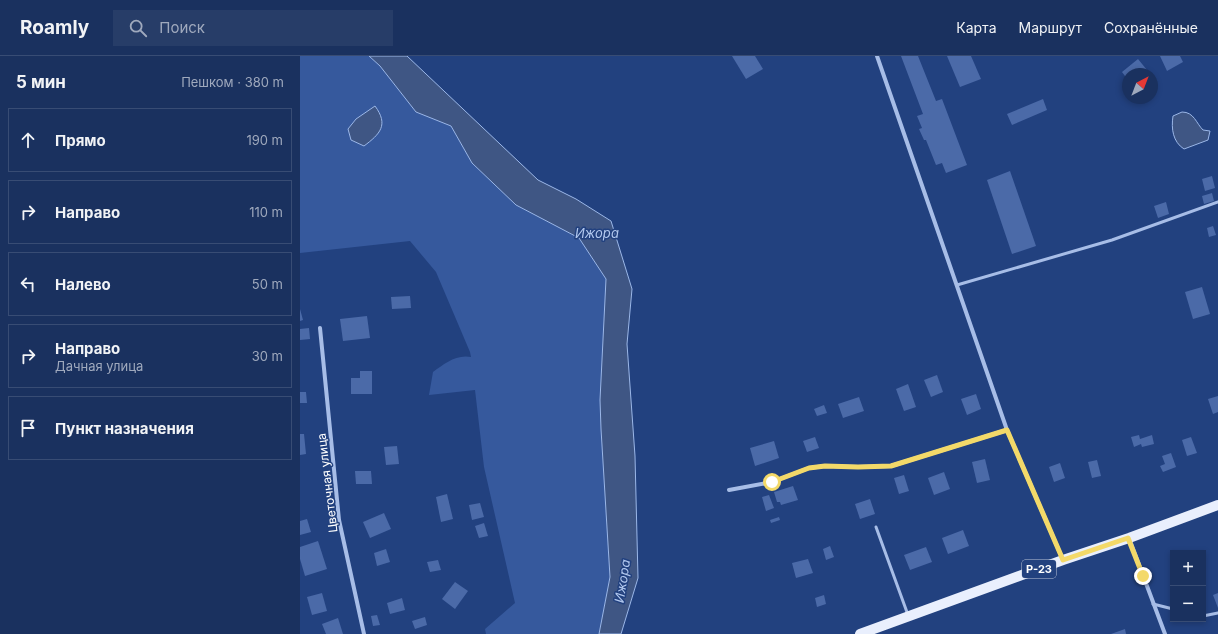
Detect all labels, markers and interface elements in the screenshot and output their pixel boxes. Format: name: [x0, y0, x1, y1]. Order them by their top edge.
search box: [113, 10, 393, 46]
text: Roamly: [20, 16, 89, 39]
icon: search: [127, 17, 149, 39]
text: Поиск: [159, 18, 205, 37]
text: Карта: [956, 19, 997, 36]
text: Маршрут: [1019, 19, 1082, 36]
text: Сохранённые: [1104, 19, 1198, 36]
north arrow: [1122, 68, 1158, 104]
text: 5 мин: [16, 72, 66, 92]
text: Пешком · 380 m: [181, 74, 284, 90]
icon: ahead: [17, 129, 39, 151]
text: Прямо: [55, 131, 106, 150]
text: 190 m: [246, 132, 283, 148]
icon: right: [17, 201, 39, 223]
text: Направо: [55, 203, 120, 222]
text: 110 m: [249, 204, 283, 220]
water label: Ижора: [575, 225, 619, 241]
icon: left: [17, 273, 39, 295]
text: Налево: [55, 275, 111, 294]
text: 50 m: [252, 276, 283, 292]
text: Направо: [55, 339, 120, 358]
icon: right: [17, 345, 39, 367]
text: 30 m: [252, 348, 283, 364]
text: Дачная улица: [55, 358, 143, 374]
icon: arrive: [17, 417, 39, 439]
text: Пункт назначения: [55, 419, 194, 438]
street label: Цветочная улица: [313, 432, 341, 534]
route start: [763, 473, 781, 491]
map controls: [1170, 550, 1206, 622]
button: +: [1170, 550, 1206, 586]
water label: Ижора: [611, 558, 633, 604]
road number: Р-23: [1022, 560, 1056, 578]
route end: [1134, 567, 1152, 585]
button: −: [1170, 586, 1206, 622]

